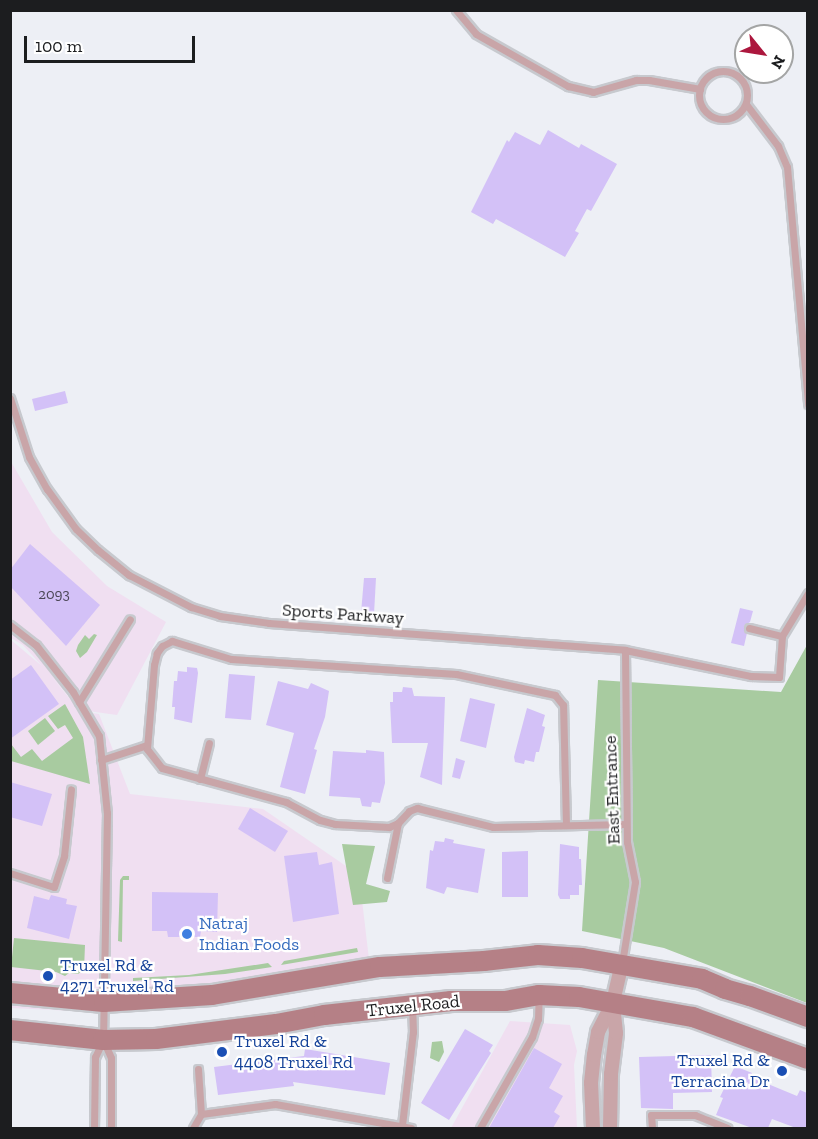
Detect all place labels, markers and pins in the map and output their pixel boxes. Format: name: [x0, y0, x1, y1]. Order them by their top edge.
place label: Natraj Indian Foods: [199, 913, 299, 956]
marker: Natraj Indian Foods: [180, 927, 194, 941]
place label: Truxel Rd & 4271 Truxel Rd: [60, 955, 174, 998]
marker: Truxel Rd & 4271 Truxel Rd: [41, 969, 55, 983]
place label: Truxel Rd & 4408 Truxel Rd: [234, 1031, 353, 1074]
marker: Truxel Rd & 4408 Truxel Rd: [215, 1045, 229, 1059]
place label: Truxel Rd & Terracina Dr: [671, 1050, 770, 1092]
marker: Truxel Rd & Terracina Dr: [775, 1064, 789, 1078]

